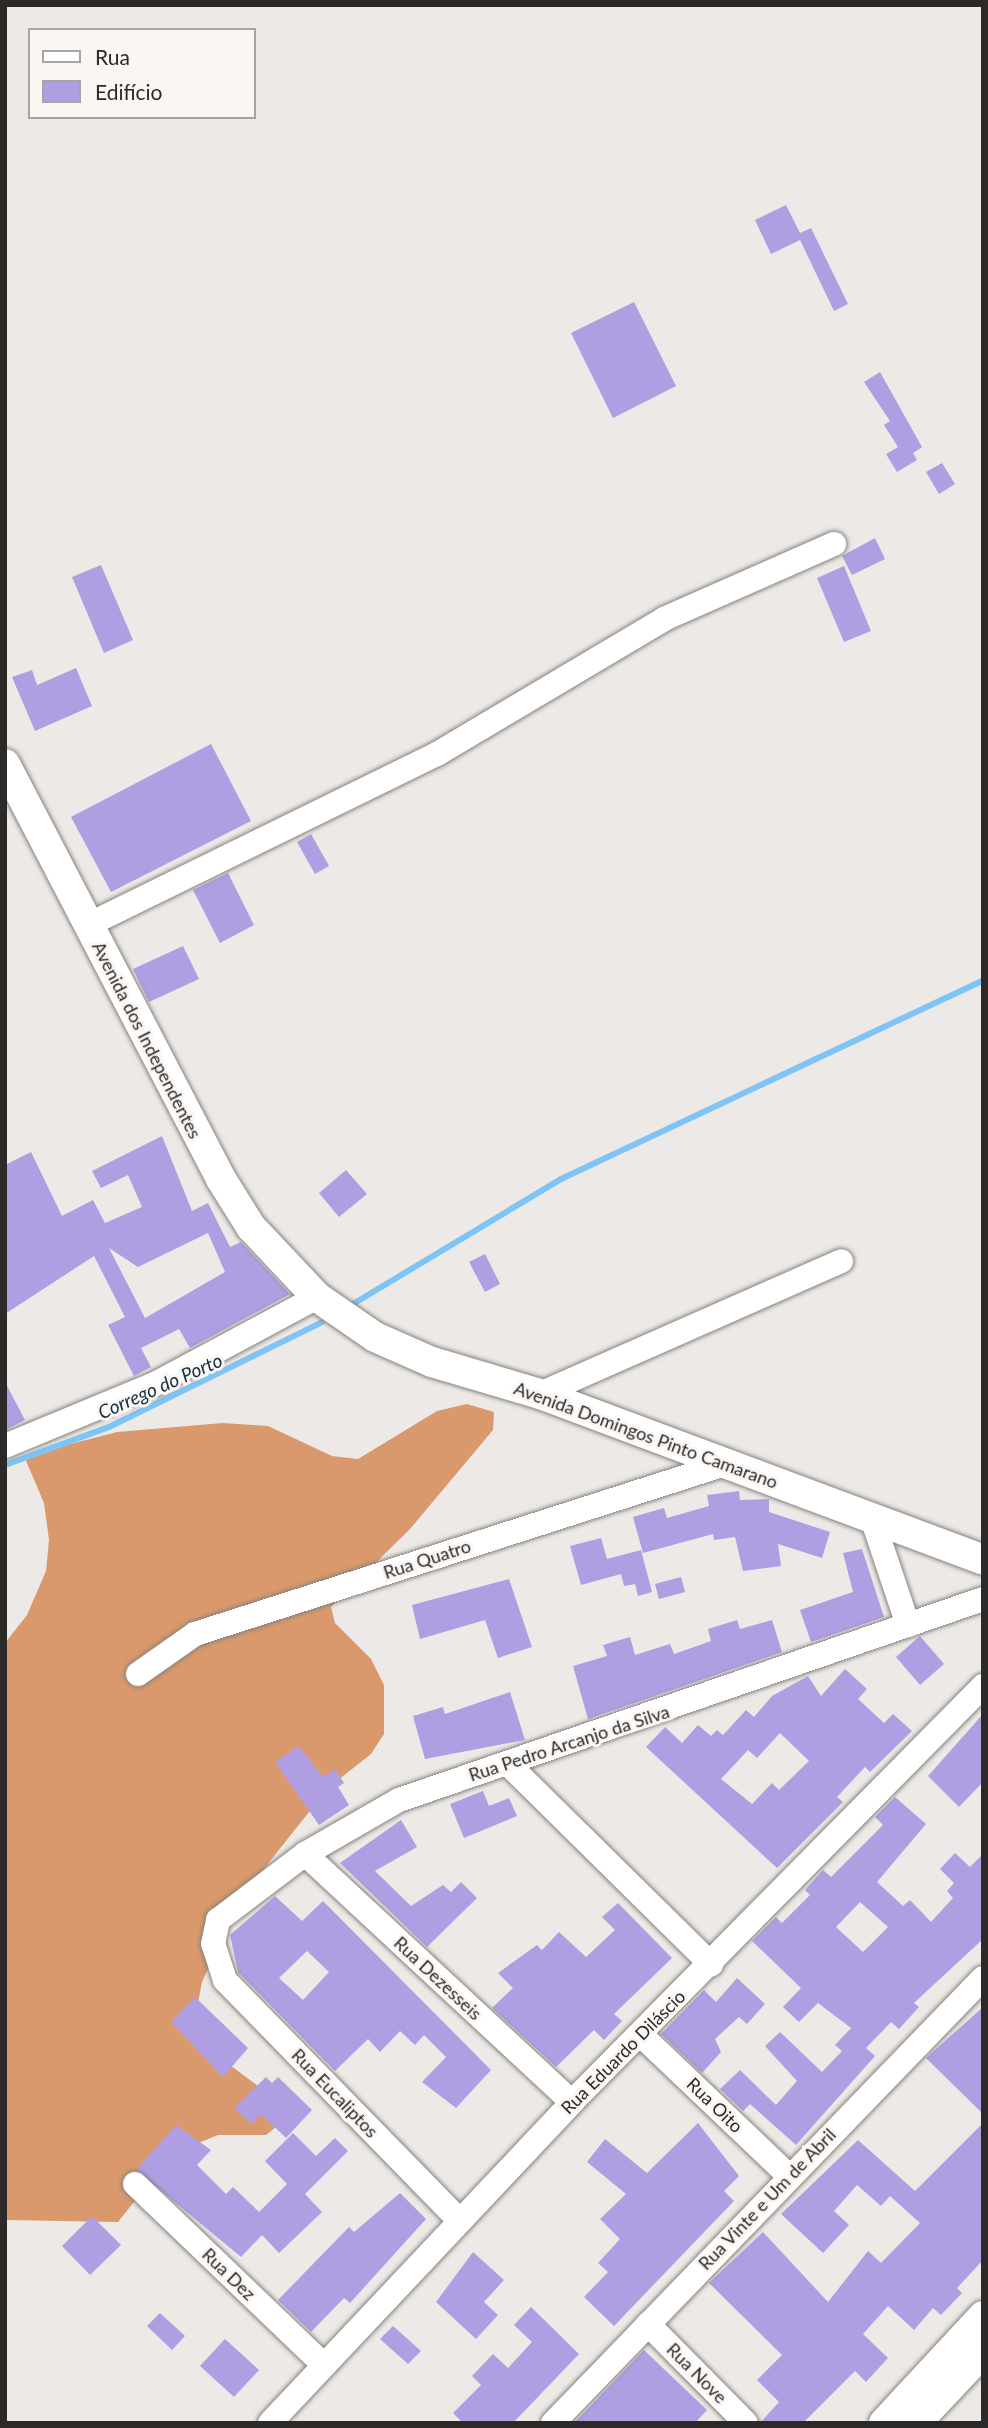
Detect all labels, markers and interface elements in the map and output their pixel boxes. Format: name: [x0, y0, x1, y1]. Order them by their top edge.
legend: [28, 28, 256, 119]
text: Rua: [95, 44, 130, 69]
text: Edifício: [95, 79, 162, 104]
street label: Avenida dos Independentes: [88, 938, 206, 1142]
water label: Corrego do Porto: [94, 1348, 226, 1424]
street label: Avenida Domingos Pinto Camarano: [511, 1377, 781, 1493]
street label: Rua Quatro: [381, 1535, 473, 1583]
street label: Rua Pedro Arcanjo da Silva: [466, 1700, 672, 1786]
street label: Rua Dezesseis: [390, 1932, 486, 2024]
street label: Rua Eduardo Diláscio: [556, 1985, 690, 2119]
street label: Rua Eucaliptos: [287, 2044, 383, 2142]
street label: Rua Oito: [682, 2073, 748, 2137]
street label: Rua Vinte e Um de Abril: [693, 2123, 841, 2275]
street label: Rua Dez: [198, 2243, 260, 2305]
street label: Rua Nove: [662, 2338, 732, 2408]

